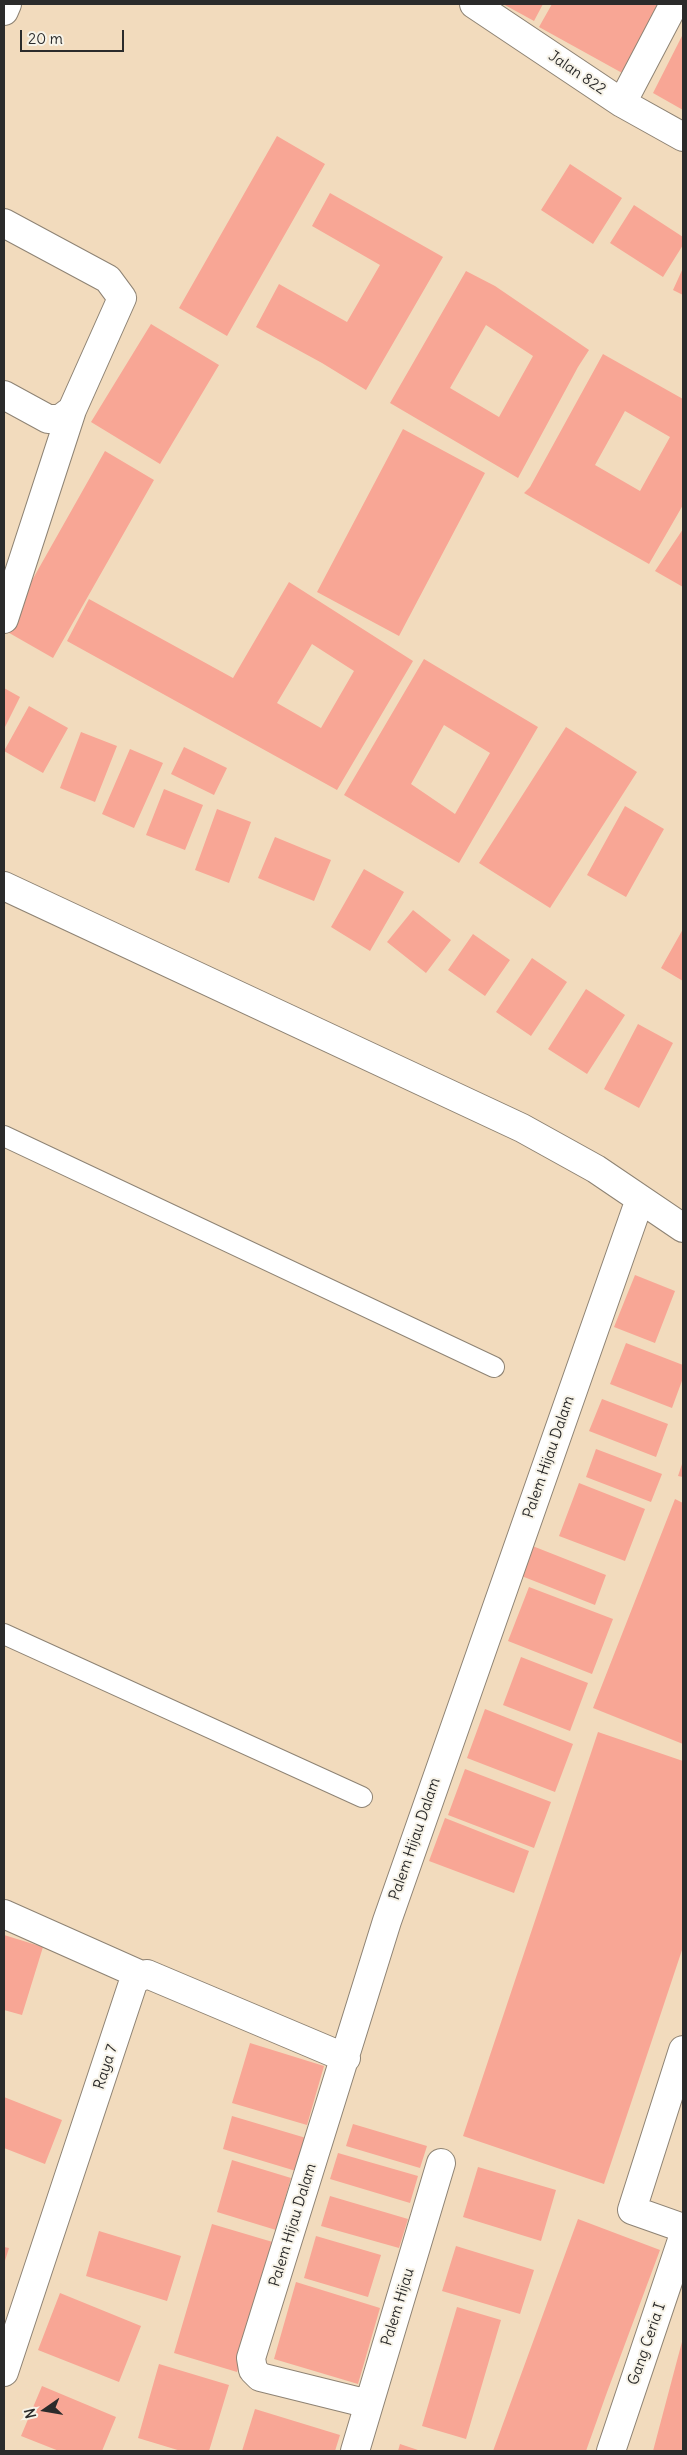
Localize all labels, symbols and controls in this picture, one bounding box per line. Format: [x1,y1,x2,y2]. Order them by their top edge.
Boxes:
scale bar [22,20,126,52]
text: 20 m [28,29,63,48]
street label: Jalan 822 [545,47,609,99]
street label: Palem Hijau Dalam [520,1394,578,1520]
street label: Palem Hijau Dalam [386,1776,444,1902]
street label: Raya 7 [90,2042,122,2092]
street label: Palem Hijau Dalam [266,2161,320,2289]
street label: Palem Hijau [378,2266,418,2348]
street label: Gang Ceria I [625,2301,669,2387]
north arrow [20,2385,70,2435]
text: N [21,2407,40,2420]

